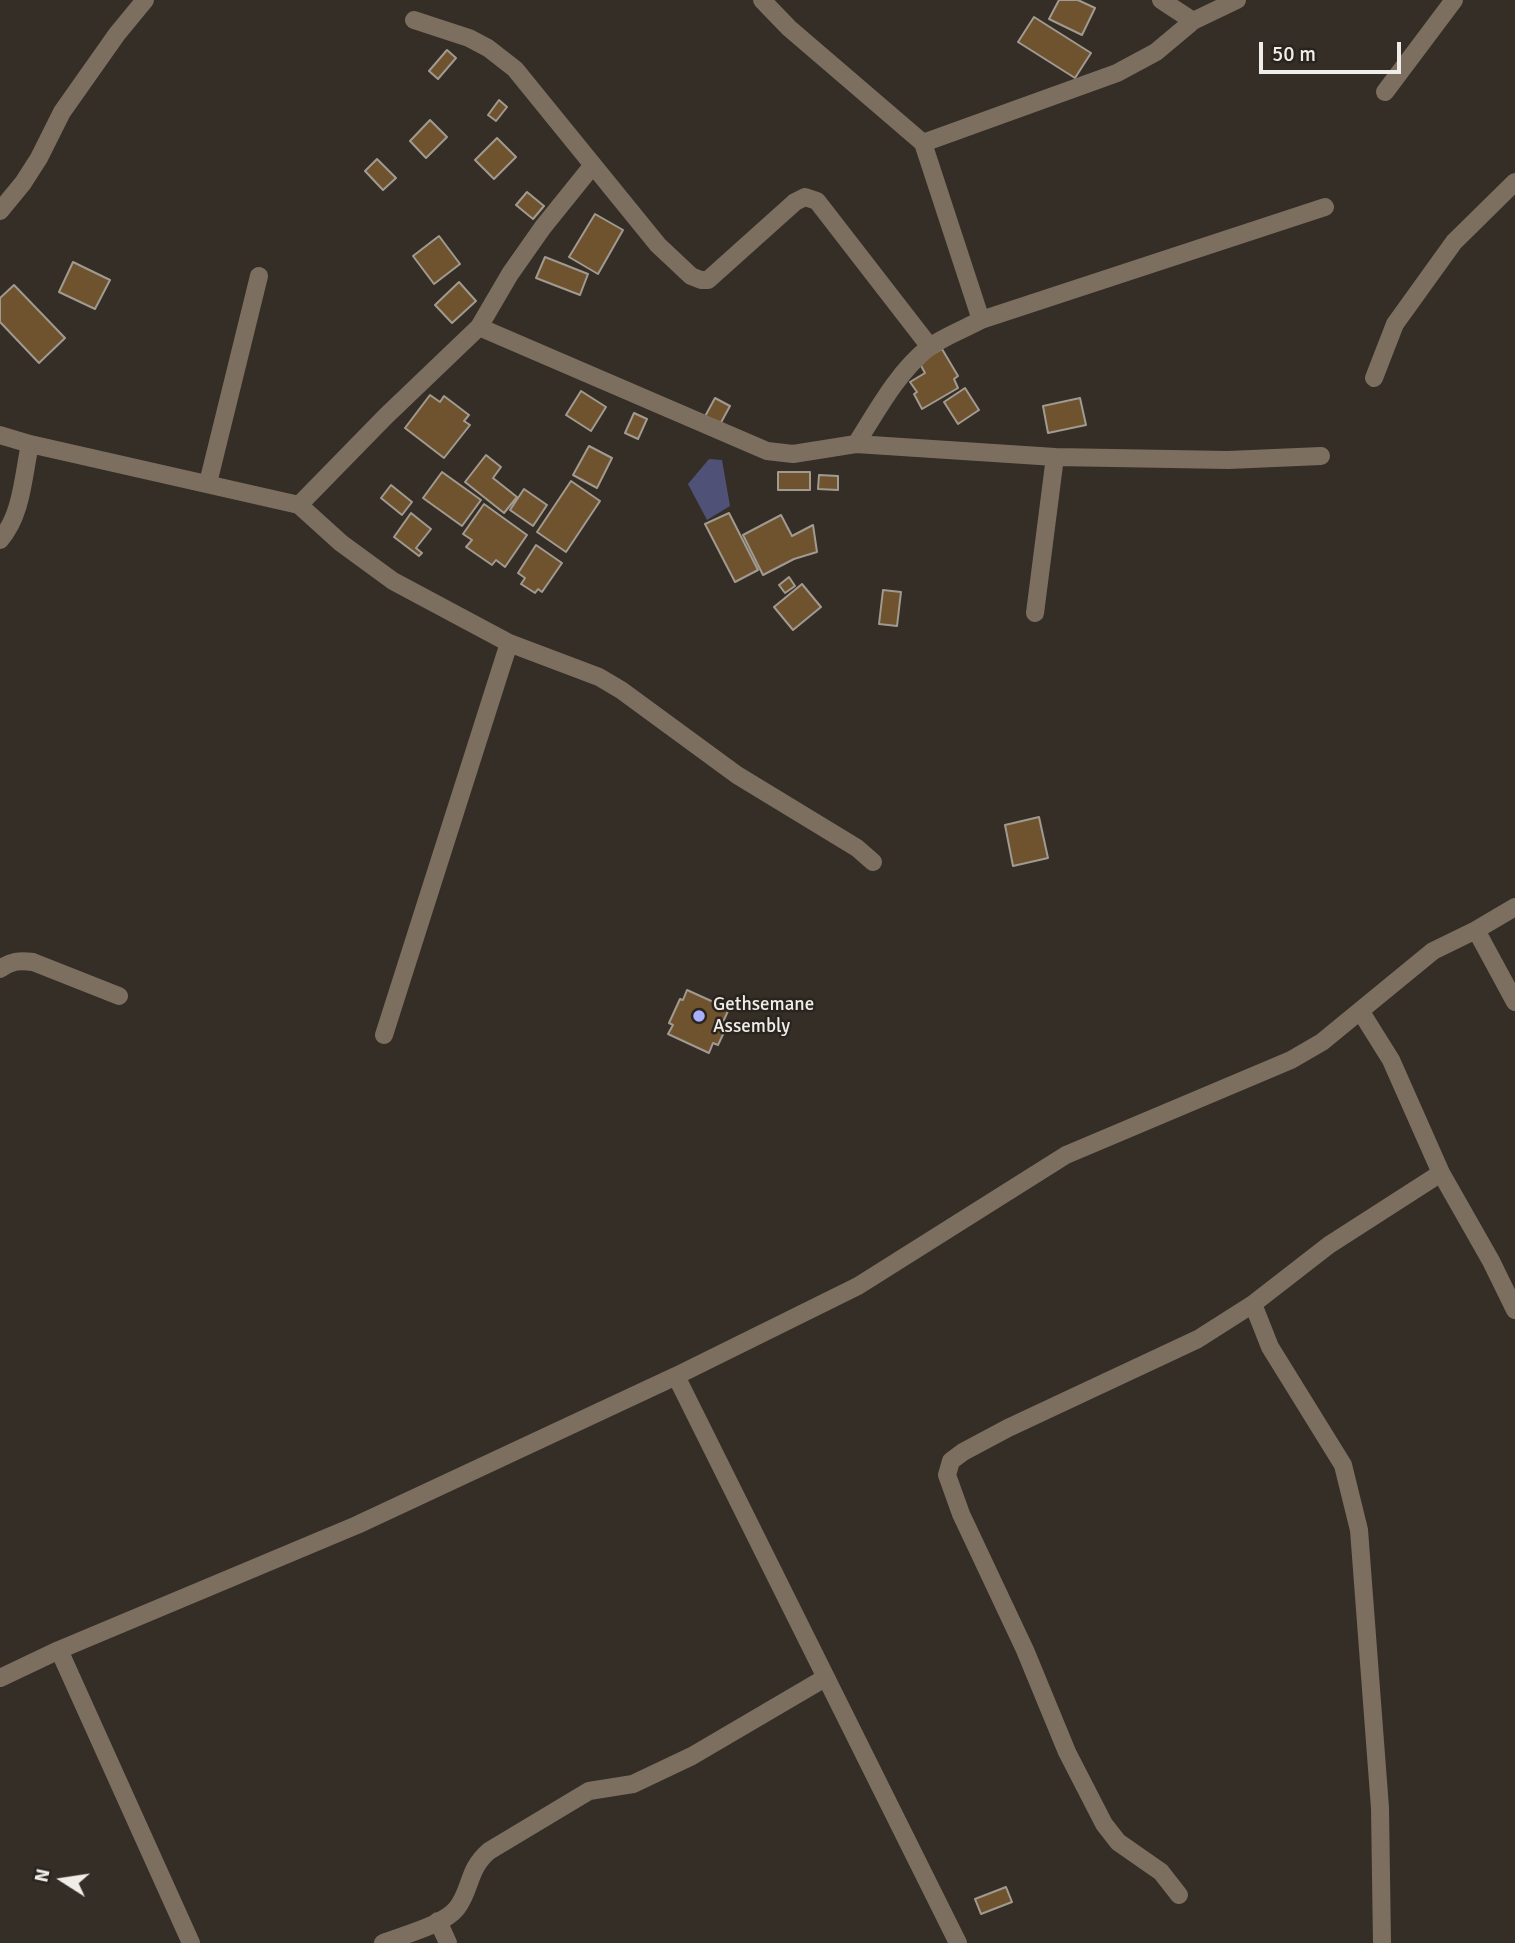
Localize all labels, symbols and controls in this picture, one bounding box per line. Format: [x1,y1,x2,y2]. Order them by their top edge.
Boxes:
scale bar [1263,28,1405,72]
text: 50 m [1272,41,1316,67]
place label: Gethsemane Assembly [713,994,814,1038]
marker: Gethsemane Assembly [691,1008,707,1024]
north arrow [28,1845,98,1915]
text: N [29,1867,56,1885]

